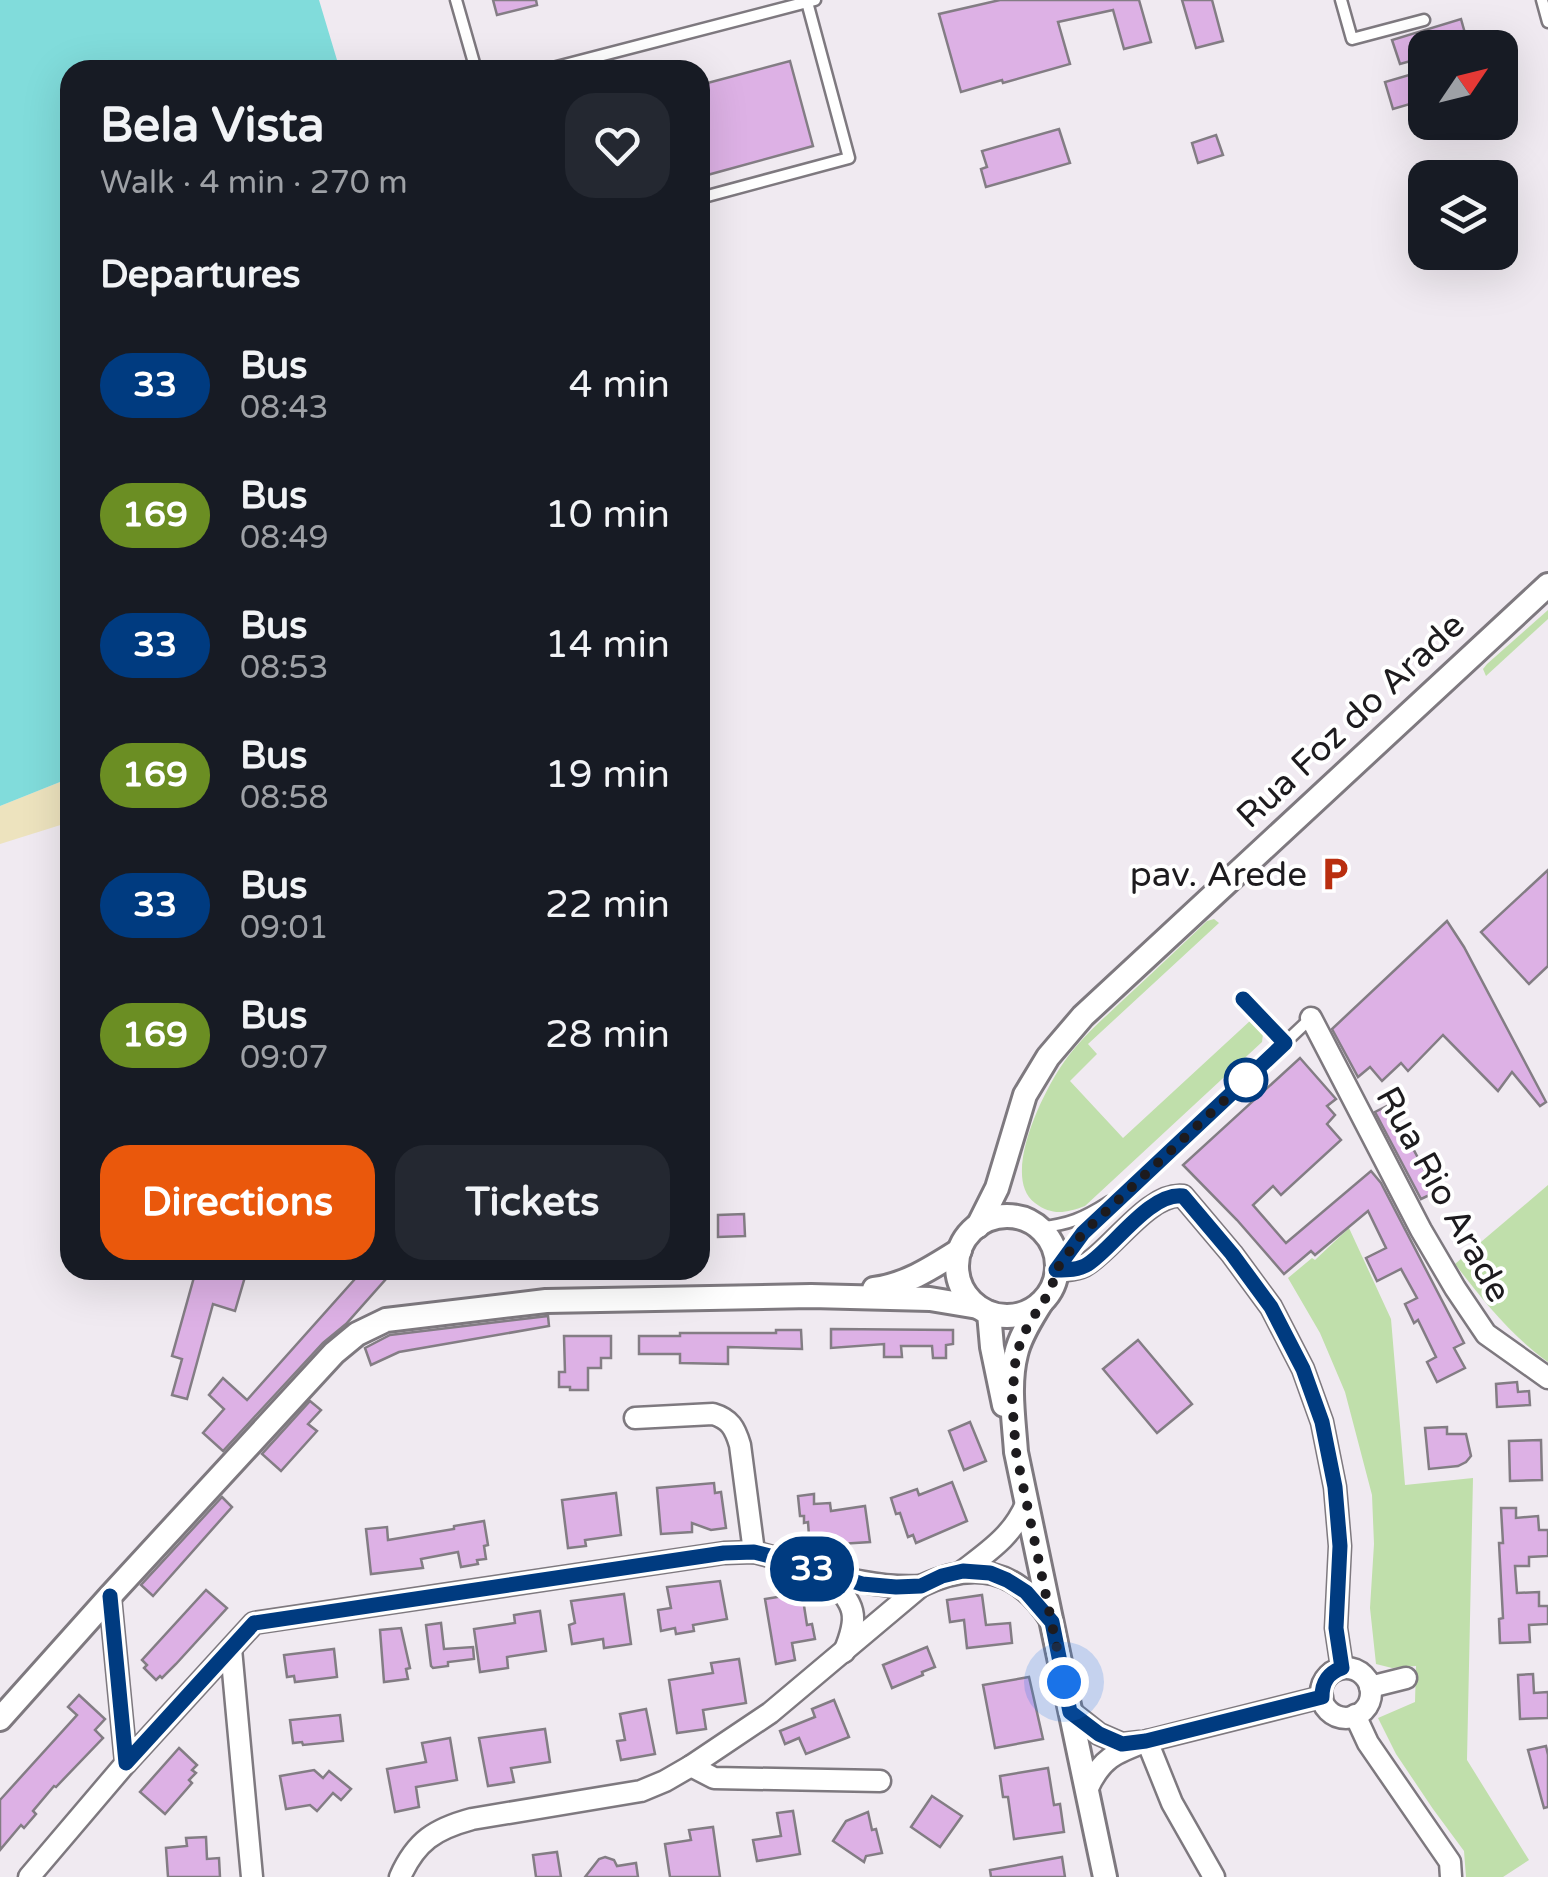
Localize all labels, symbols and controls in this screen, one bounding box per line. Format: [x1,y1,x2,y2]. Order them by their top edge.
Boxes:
north arrow [1408,30,1518,140]
map controls [1408,30,1518,270]
button: heart [565,93,670,198]
text: Bela Vista [100,97,325,155]
button: layers [1408,160,1518,270]
text: Walk · 4 min · 270 m [100,164,408,202]
text: Departures [100,252,301,298]
text: Bus [240,343,307,389]
text: 4 min [569,362,670,408]
text: 33 [133,364,177,406]
text: 08:43 [240,389,329,427]
text: Bus [240,473,307,519]
text: 10 min [545,492,670,538]
text: 169 [122,494,188,536]
text: 08:49 [240,519,329,557]
text: Bus [240,603,307,649]
street label: Rua Foz do Arade [1228,604,1473,837]
text: 14 min [545,622,670,668]
text: 33 [133,624,177,666]
text: 08:53 [240,649,329,687]
text: Bus [240,733,307,779]
text: 19 min [545,752,670,798]
text: 169 [122,754,188,796]
text: 08:58 [240,779,329,817]
place label: pav. Arede [1130,854,1307,896]
parking icon: pav. Arede [1316,855,1354,893]
text: Bus [240,863,307,909]
text: 22 min [545,882,670,928]
text: 33 [133,884,177,926]
text: 09:01 [240,909,329,947]
text: Bus [240,993,307,1039]
text: 28 min [545,1012,670,1058]
text: 169 [122,1014,188,1056]
text: 09:07 [240,1039,329,1077]
unlabelled marker [1225,1059,1267,1101]
street label: Rua Rio Arade [1367,1079,1520,1310]
button: Directions [100,1145,375,1260]
button: Tickets [395,1145,670,1260]
line badge: 33 [767,1536,857,1602]
text: 33 [790,1548,834,1590]
your location [1039,1657,1089,1707]

